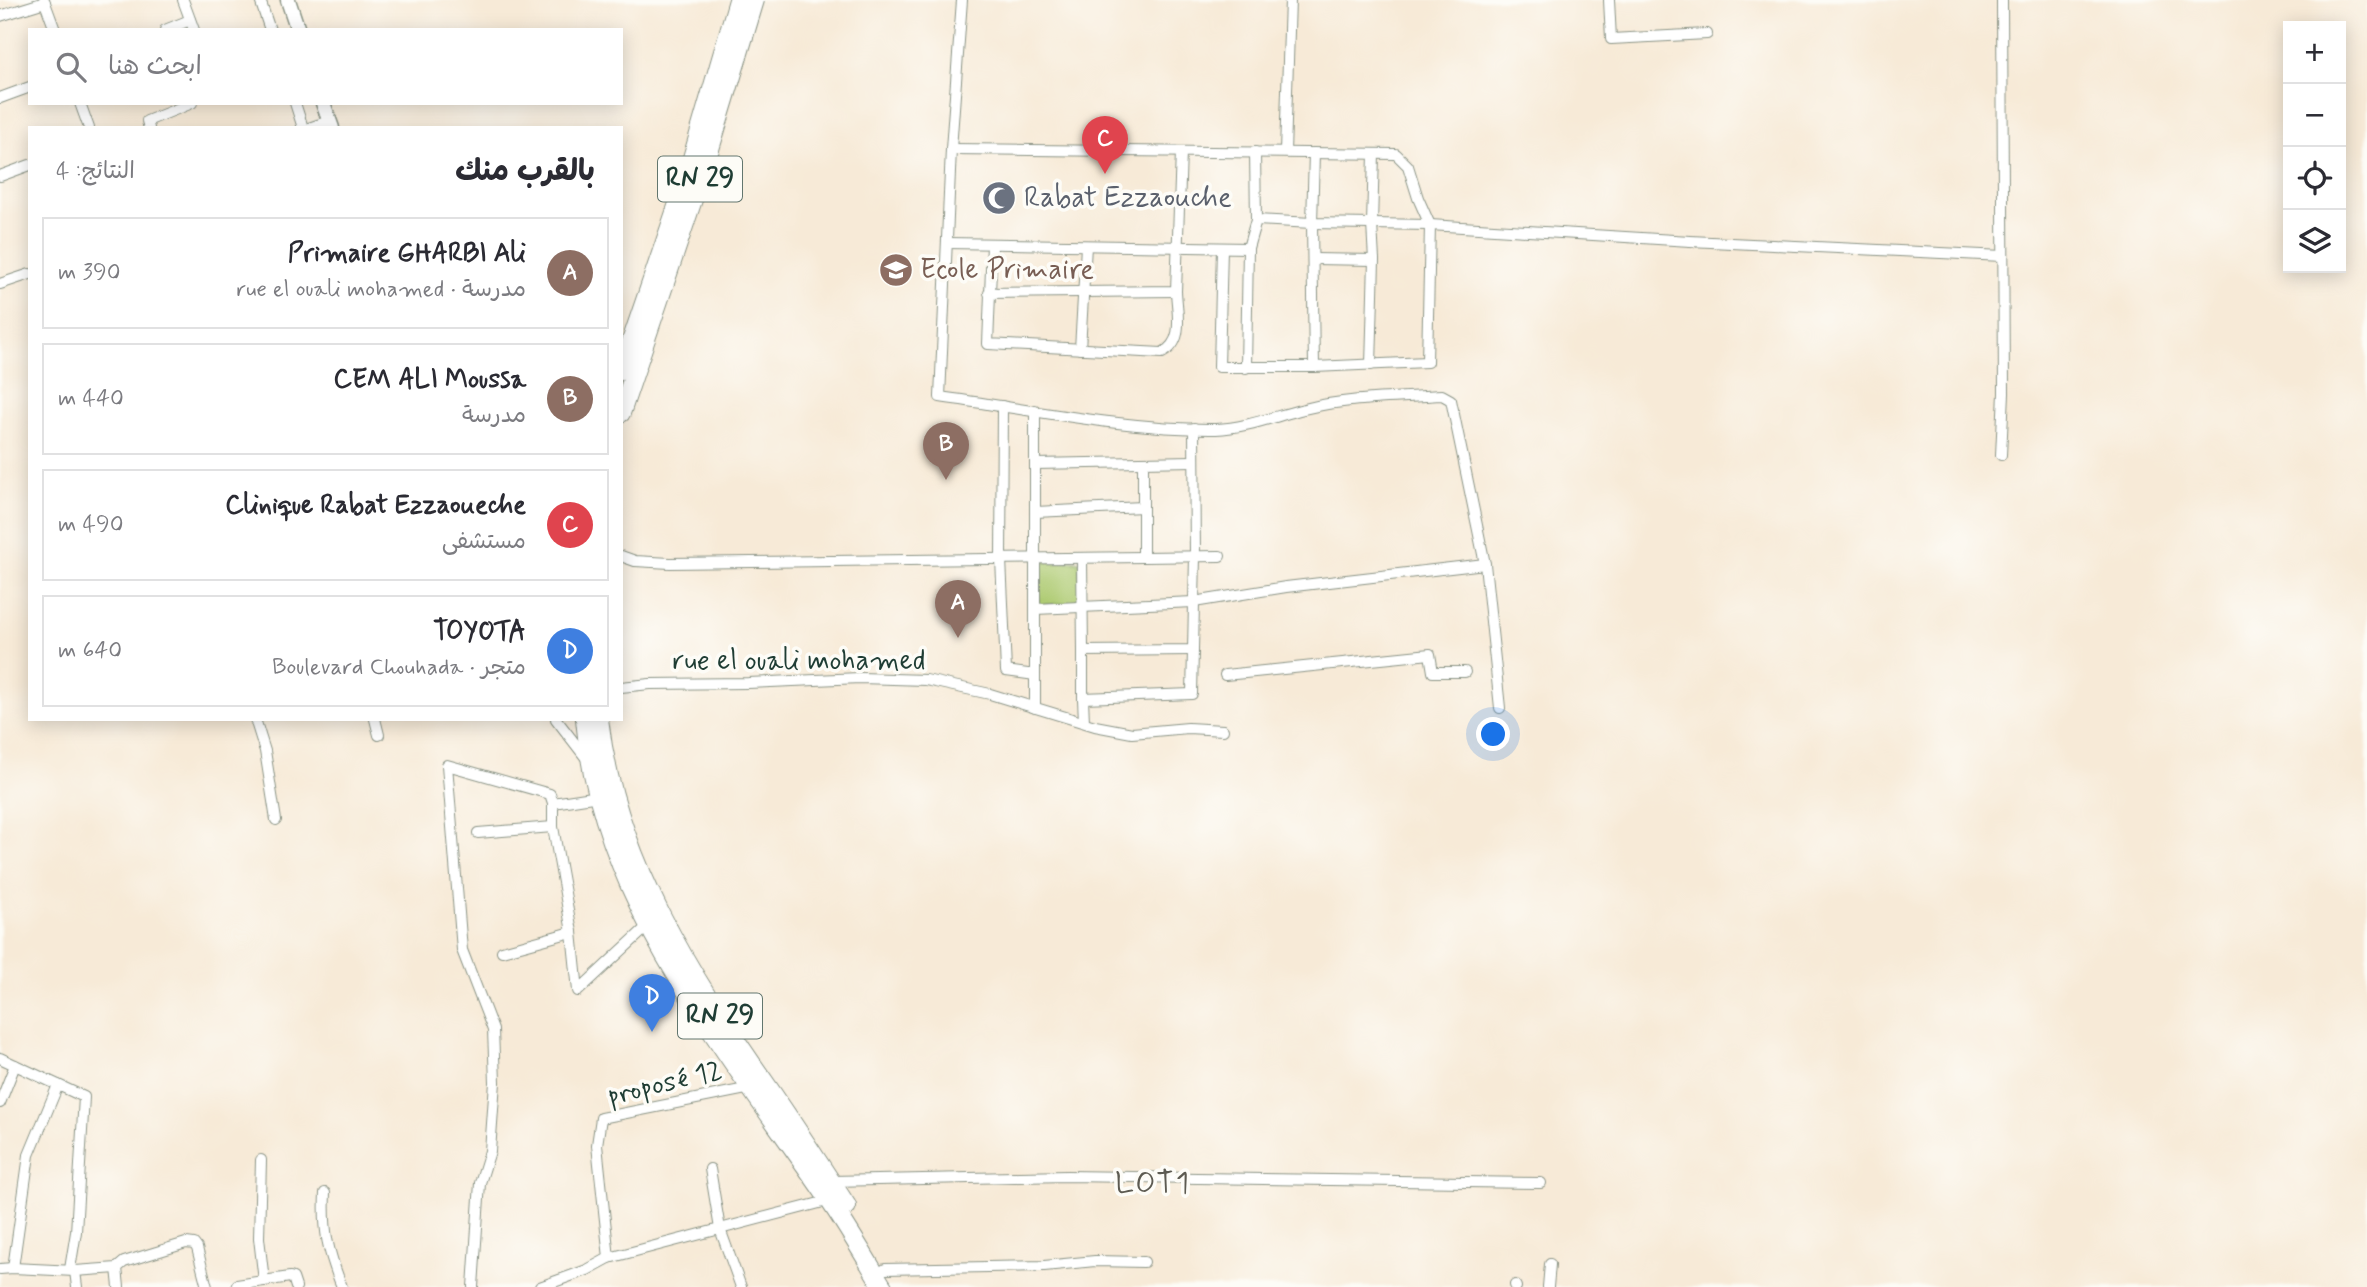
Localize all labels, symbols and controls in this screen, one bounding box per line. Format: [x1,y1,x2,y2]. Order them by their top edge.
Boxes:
map controls [2283,21,2346,273]
button: + [2283,21,2346,84]
search box [28,28,623,105]
icon: search [52,48,90,86]
text: ابحث هنا [108,50,202,84]
button: − [2283,84,2346,147]
pin: C [1082,116,1128,174]
button: locate [2283,147,2346,210]
text: بالقرب منك [455,152,595,191]
road number: RN 29 [658,156,742,202]
text: النتائج: 4 [56,157,135,187]
mosque icon: Rabat Ezzaouche [980,179,1018,217]
place label: Rabat Ezzaouche [1024,180,1232,217]
button: layers [2283,210,2346,273]
text: Primaire GHARBI Ali [288,237,526,271]
school or university icon: Ecole Primaire [877,251,915,289]
place label: Ecole Primaire [920,252,1094,289]
text: 390 m [58,258,120,288]
text: A [562,258,578,288]
text: مدرسة · rue el ouali mohamed [236,275,526,305]
text: CEM ALI Moussa [333,363,526,397]
text: 440 m [58,384,124,414]
text: B [563,384,577,414]
text: مدرسة [462,401,526,431]
pin: B [923,422,969,480]
text: Clinique Rabat Ezzaoueche [225,489,526,523]
text: 490 m [58,510,123,540]
text: C [562,510,578,540]
text: مستشفى [442,527,526,557]
pin: A [935,580,981,638]
text: TOYOTA [433,615,526,649]
text: 640 m [58,636,122,666]
text: D [562,636,578,666]
street label: rue el ouali mohamed [672,643,926,680]
text: متجر · Boulevard Chouhada [272,653,526,683]
your location [1476,717,1510,751]
pin: D [629,974,675,1032]
road number: RN 29 [678,993,762,1038]
street label: proposé 12 [604,1053,726,1115]
district label: LOT1 [1115,1164,1191,1203]

